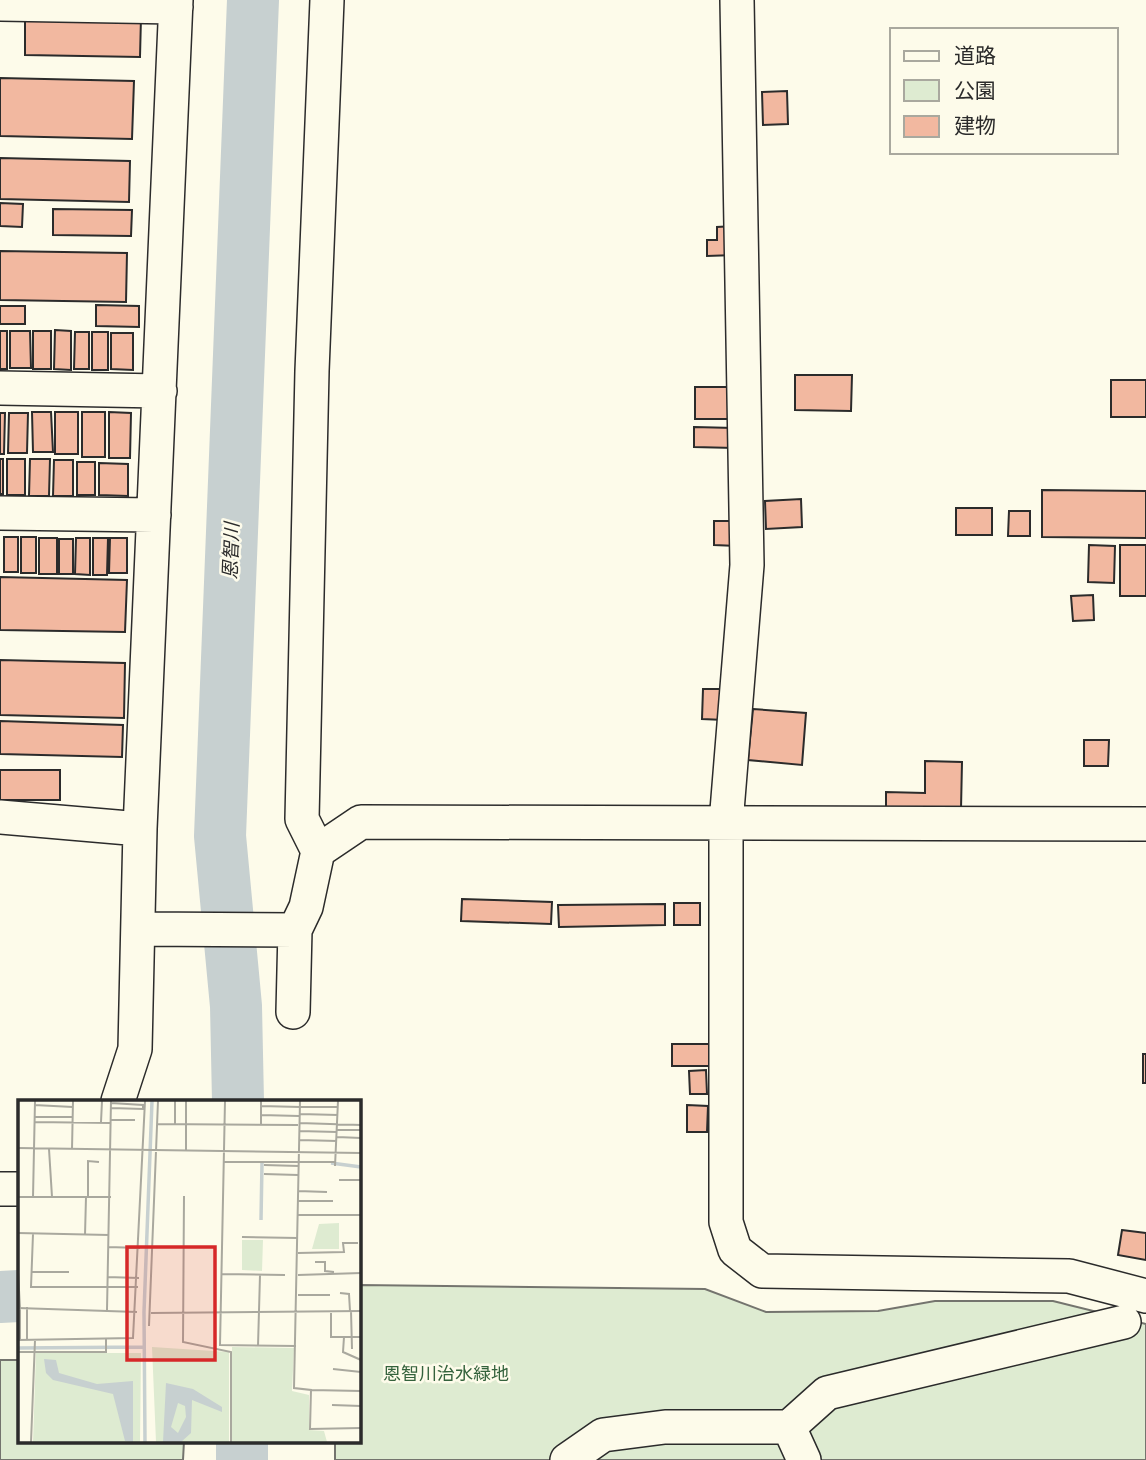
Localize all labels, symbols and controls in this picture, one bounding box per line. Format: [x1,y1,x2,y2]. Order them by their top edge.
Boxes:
legend [890,28,1118,154]
text: 道路 [954,44,996,67]
text: 公園 [954,79,996,102]
text: 建物 [954,114,996,137]
water label: 恩智川 [220,520,243,580]
inset map [18,1100,360,1442]
park label: 恩智川治水緑地 [383,1364,509,1384]

